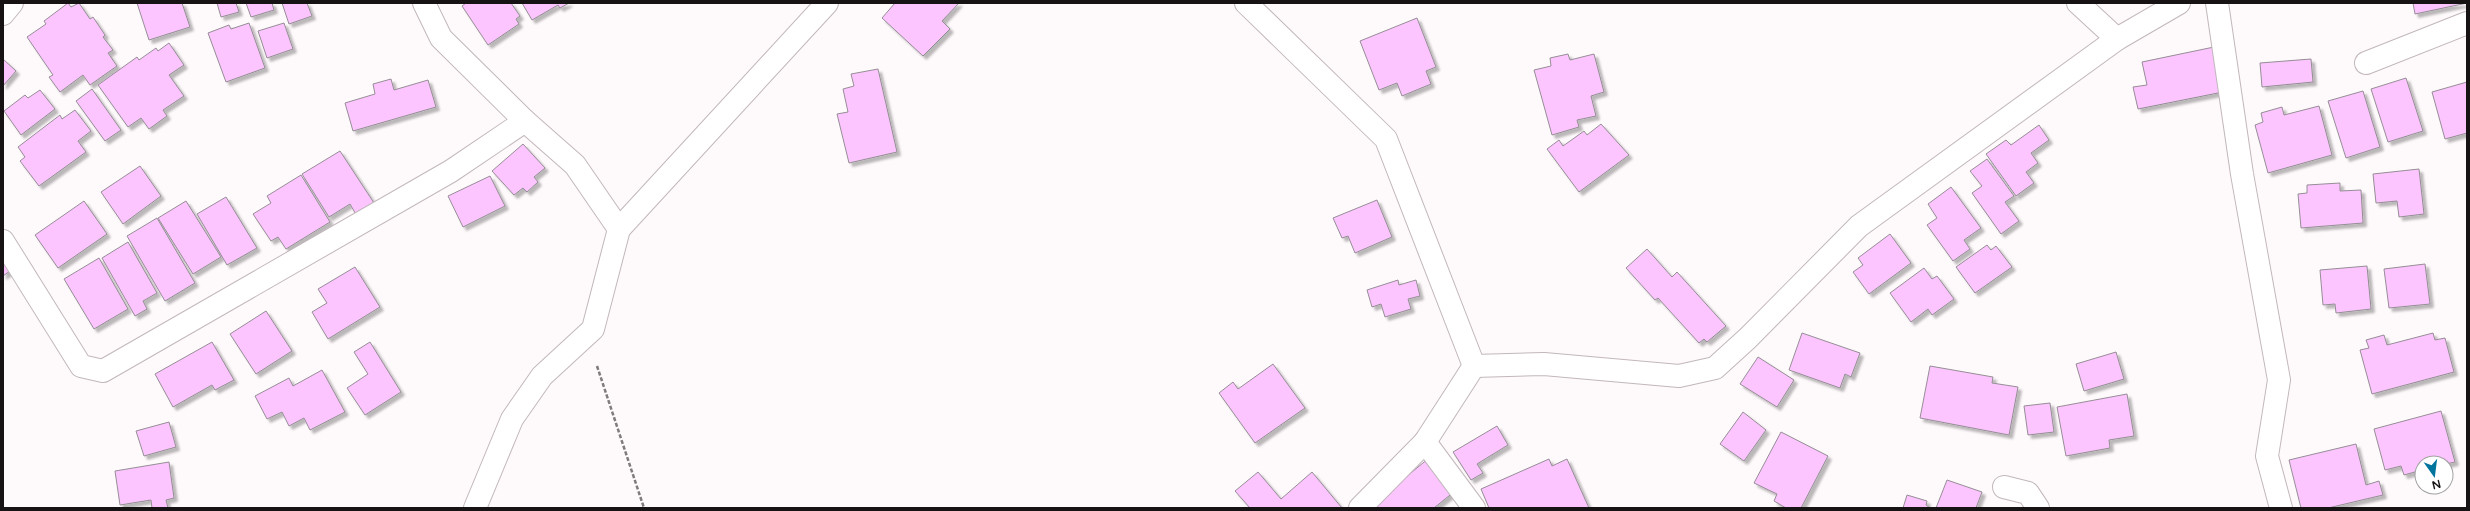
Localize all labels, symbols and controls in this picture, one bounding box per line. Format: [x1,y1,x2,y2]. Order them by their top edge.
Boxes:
north arrow [2414,455,2454,495]
text: N [2430,477,2442,492]

